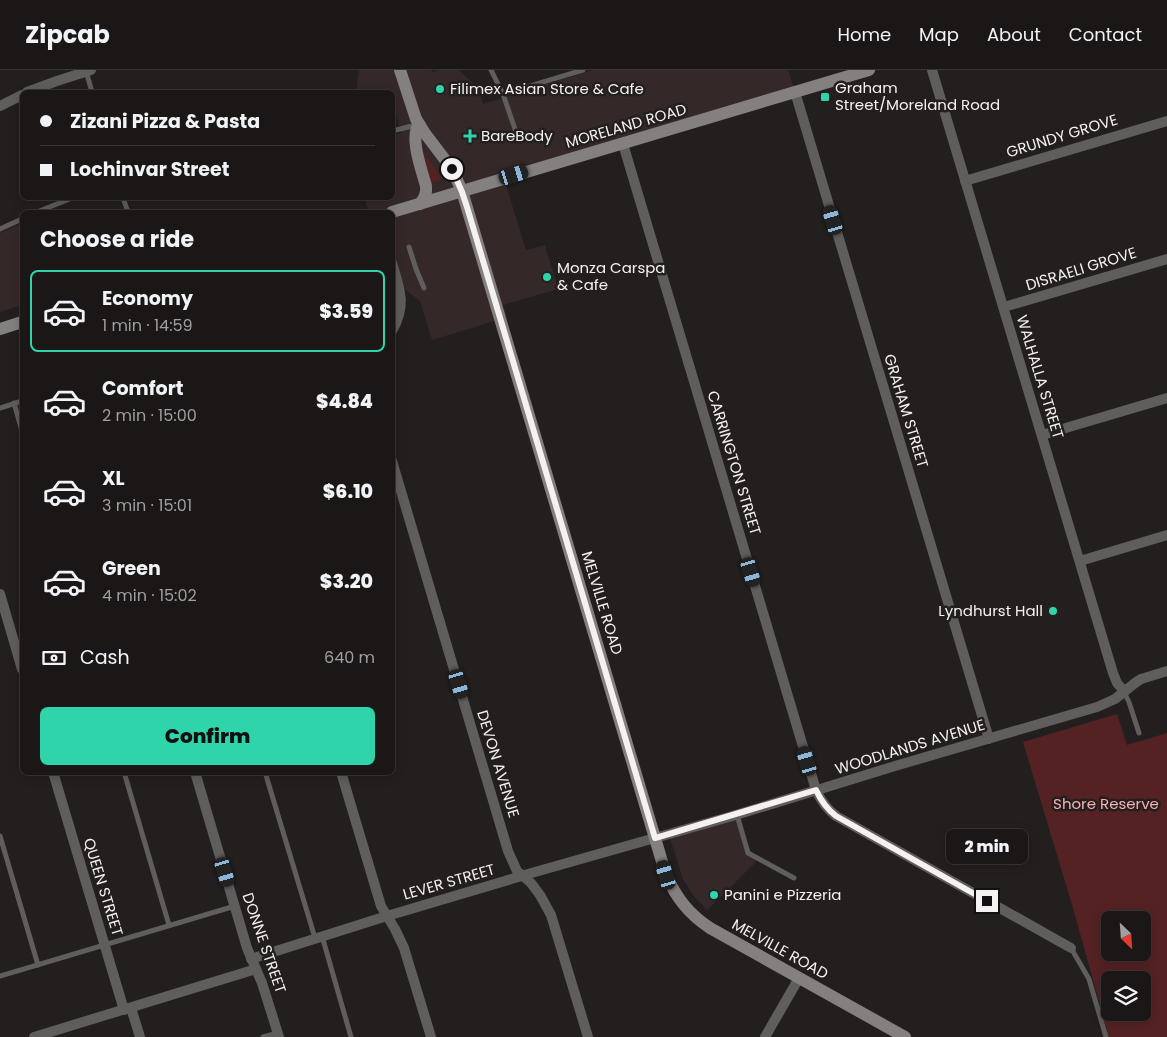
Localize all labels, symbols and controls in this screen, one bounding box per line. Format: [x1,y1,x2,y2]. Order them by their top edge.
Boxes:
text: Zipcab [25,18,110,51]
text: Home [837,22,891,47]
text: Map [919,22,959,47]
text: About [987,22,1041,47]
text: Contact [1069,22,1142,47]
place label: Graham Street/Moreland Road [835,77,1000,115]
place label: Filimex Asian Store & Cafe [450,78,644,99]
marker: Filimex Asian Store & Cafe [434,83,446,95]
marker: Graham Street/Moreland Road [819,91,831,103]
street label: MORELAND ROAD [563,98,689,153]
text: Zizani Pizza & Pasta [70,108,260,135]
street label: GRUNDY GROVE [1004,109,1120,162]
place label: BareBody [481,125,553,146]
marker: BareBody [463,129,477,143]
text: Lochinvar Street [70,156,230,183]
route start [441,158,463,180]
car [497,163,530,187]
car [821,203,844,237]
text: Choose a ride [40,224,194,255]
street label: DISRAELI GROVE [1023,242,1139,295]
place label: Monza Carspa & Cafe [557,257,666,295]
marker: Monza Carspa & Cafe [541,271,553,283]
text: Economy [102,285,193,312]
icon: car [42,289,87,334]
text: $3.59 [319,298,373,325]
street label: WALHALLA STREET [1012,312,1069,441]
text: 1 min · 14:59 [102,314,193,337]
street label: GRAHAM STREET [879,351,934,470]
text: Comfort [102,375,184,402]
icon: car [42,379,87,424]
text: $4.84 [316,388,373,415]
street label: CARRINGTON STREET [703,388,766,538]
text: 2 min · 15:00 [102,404,197,427]
text: XL [102,465,125,492]
icon: car [42,469,87,514]
text: $6.10 [323,478,373,505]
text: 3 min · 15:01 [102,494,192,517]
street label: MELVILLE ROAD [577,549,628,657]
text: Green [102,555,161,582]
car [739,555,762,589]
icon: car [42,559,87,604]
text: $3.20 [320,568,373,595]
text: 4 min · 15:02 [102,584,197,607]
place label: Lyndhurst Hall [938,600,1043,621]
marker: Lyndhurst Hall [1047,605,1059,617]
icon: cash [40,644,68,672]
text: Cash [80,644,130,671]
text: 640 m [324,646,375,669]
car [447,667,470,701]
button: Confirm [40,707,375,765]
street label: DEVON AVENUE [472,708,525,820]
street label: WOODLANDS AVENUE [832,714,987,779]
car [795,744,818,778]
park label: Shore Reserve [1053,793,1159,814]
callout: 2 min [946,828,1028,864]
street label: QUEEN STREET [79,835,128,938]
text: 2 min [964,835,1010,858]
car [213,855,236,889]
street label: LEVER STREET [400,858,497,905]
car [654,858,677,892]
place label: Panini e Pizzeria [724,884,841,905]
marker: Panini e Pizzeria [708,889,720,901]
street label: DONNE STREET [237,890,291,996]
route end [976,890,998,912]
north arrow [1101,911,1151,961]
map controls [1101,911,1151,1021]
street label: MELVILLE ROAD [728,913,832,984]
button: layers [1101,971,1151,1021]

